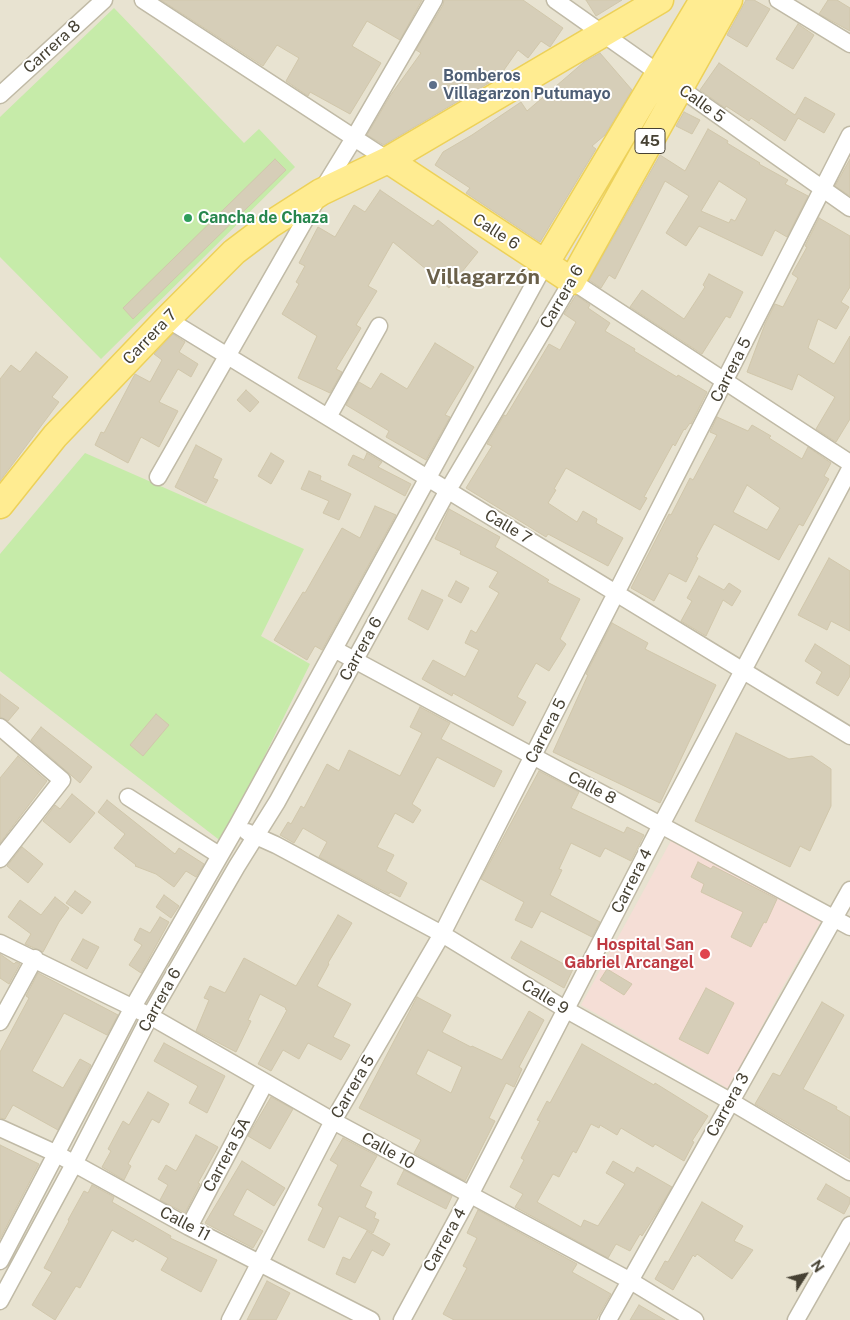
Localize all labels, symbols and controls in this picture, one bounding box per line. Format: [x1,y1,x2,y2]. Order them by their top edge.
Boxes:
street label: Carrera 8 [19,16,85,78]
place label: Bomberos Villagarzon Putumayo [443,66,611,104]
marker: Bomberos Villagarzon Putumayo [427,79,439,91]
street label: Calle 5 [675,81,729,127]
road number: 45 [635,128,665,154]
place label: Cancha de Chaza [198,208,328,228]
street label: Calle 6 [469,210,523,254]
marker: Cancha de Chaza [182,212,194,224]
street label: Carrera 6 [536,262,588,332]
district label: Villagarzón [426,265,540,291]
street label: Carrera 7 [119,305,181,369]
street label: Carrera 5 [707,334,755,406]
street label: Calle 7 [481,506,535,548]
street label: Carrera 6 [336,614,386,684]
street label: Carrera 5 [522,695,570,767]
street label: Calle 8 [564,767,620,809]
street label: Carrera 4 [608,845,656,917]
place label: Hospital San Gabriel Arcangel [564,935,694,973]
marker: Hospital San Gabriel Arcangel [698,947,712,961]
street label: Carrera 6 [135,965,185,1035]
street label: Calle 9 [518,975,572,1019]
street label: Carrera 5 [327,1052,379,1122]
street label: Carrera 3 [703,1070,753,1140]
street label: Carrera 5A [199,1115,255,1195]
street label: Calle 10 [358,1129,418,1173]
street label: Calle 11 [156,1203,214,1245]
street label: Carrera 4 [420,1205,470,1275]
north arrow [780,1250,830,1300]
text: N [808,1257,827,1275]

